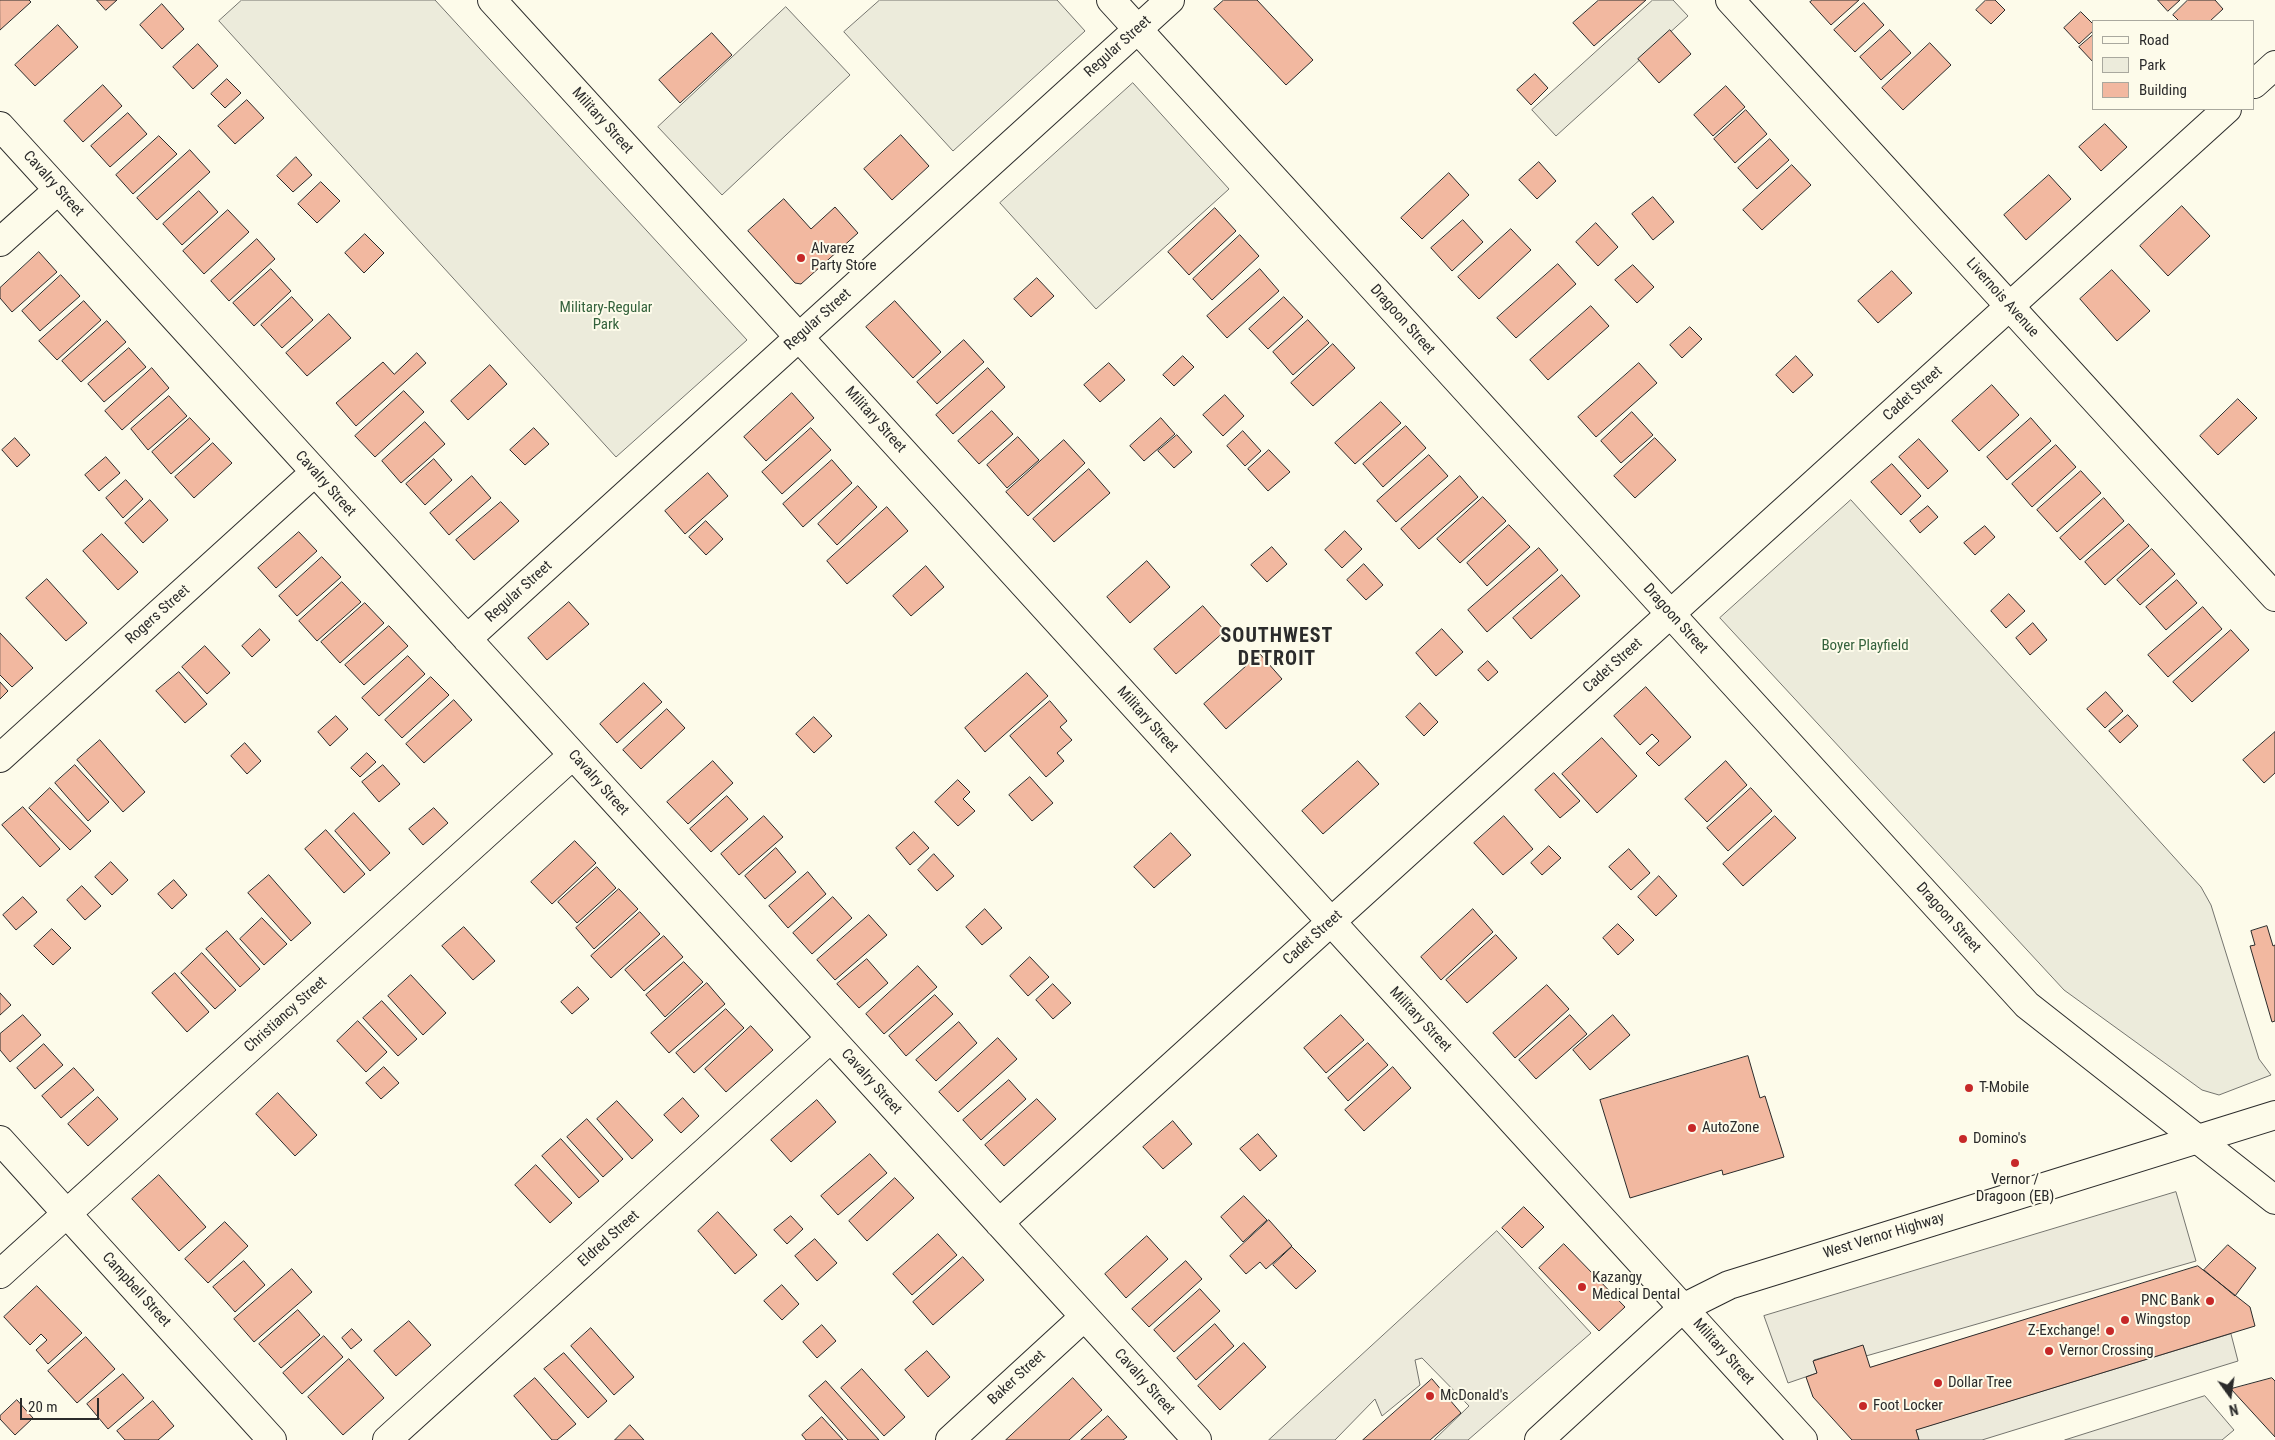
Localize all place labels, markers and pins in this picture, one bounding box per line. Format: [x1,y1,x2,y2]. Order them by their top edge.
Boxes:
place label: Alvarez Party Store [811,240,877,275]
marker: Alvarez Party Store [795,252,807,264]
place label: T-Mobile [1979,1079,2029,1097]
marker: T-Mobile [1963,1082,1975,1094]
place label: AutoZone [1702,1119,1759,1137]
marker: AutoZone [1686,1122,1698,1134]
place label: Domino's [1973,1130,2027,1148]
marker: Domino's [1957,1133,1969,1145]
marker: Vernor / Dragoon (EB) [2009,1157,2021,1169]
place label: Vernor / Dragoon (EB) [1976,1171,2054,1206]
place label: Kazangy Medical Dental [1592,1269,1680,1304]
marker: Kazangy Medical Dental [1576,1281,1588,1293]
place label: PNC Bank [2141,1292,2200,1310]
marker: PNC Bank [2204,1295,2216,1307]
place label: Wingstop [2135,1311,2191,1329]
marker: Wingstop [2119,1314,2131,1326]
place label: Z-Exchange! [2028,1322,2100,1340]
marker: Z-Exchange! [2104,1325,2116,1337]
place label: Vernor Crossing [2059,1342,2154,1360]
marker: Vernor Crossing [2043,1345,2055,1357]
place label: Dollar Tree [1948,1374,2012,1392]
marker: Dollar Tree [1932,1377,1944,1389]
place label: McDonald's [1440,1387,1509,1405]
marker: McDonald's [1424,1390,1436,1402]
place label: Foot Locker [1873,1397,1943,1415]
marker: Foot Locker [1857,1400,1869,1412]

